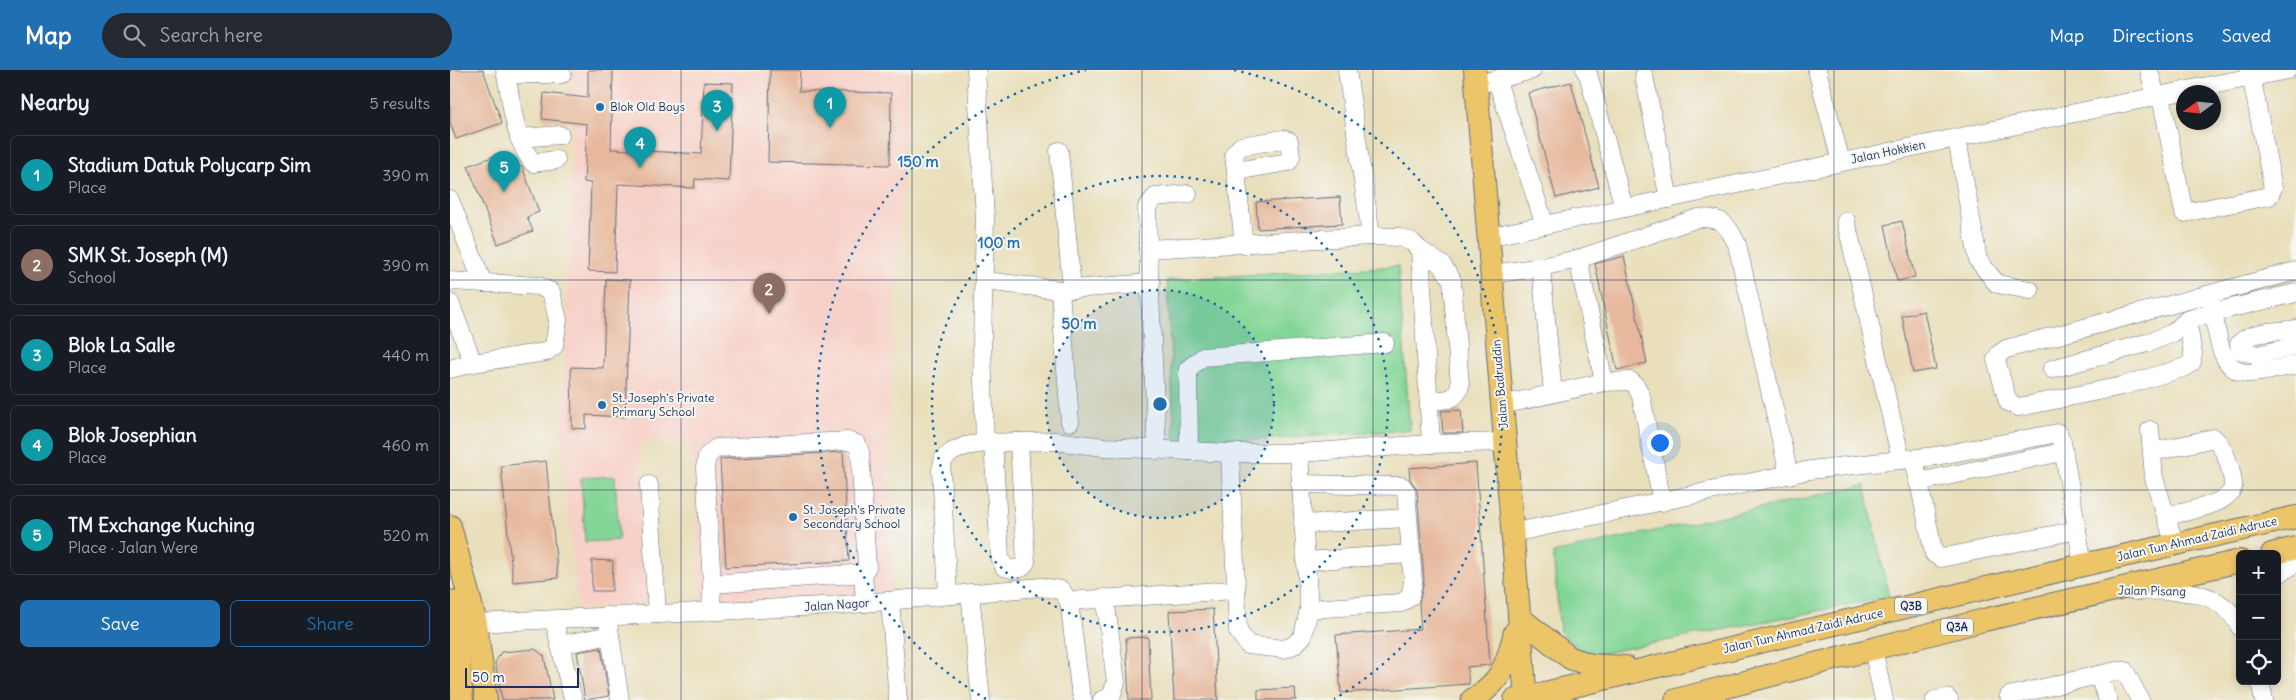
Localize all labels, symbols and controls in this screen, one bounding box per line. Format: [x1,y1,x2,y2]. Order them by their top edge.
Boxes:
search box [102,13,452,58]
text: Map [25,20,72,50]
icon: search [120,21,148,49]
text: Search here [160,23,263,47]
text: Map [2049,24,2084,47]
text: Directions [2112,24,2194,47]
text: Saved [2222,24,2271,47]
north arrow [2176,85,2221,130]
pin: 1 [814,87,846,128]
text: Nearby [20,89,90,116]
pin: 3 [701,90,733,131]
text: 5 results [369,93,430,113]
place label: Blok Old Boys [610,99,685,114]
marker: Blok Old Boys [594,101,606,113]
pin: 4 [624,127,656,168]
street label: Jalan Hokkien [1849,136,1927,167]
pin: 5 [488,151,520,192]
text: 150 m [897,152,939,171]
text: Stadium Datuk Polycarp Sim [68,153,311,177]
text: 1 [34,165,40,185]
text: 390 m [382,165,429,185]
text: Place [68,177,107,197]
text: 100 m [978,233,1020,252]
text: SMK St. Joseph (M) [68,243,228,267]
text: 2 [33,255,41,275]
text: 390 m [382,255,429,275]
text: School [68,267,116,287]
pin: 2 [753,273,785,314]
text: 50 m [1061,314,1097,333]
text: Blok La Salle [68,333,175,357]
street label: Jalan Badruddin [1488,339,1511,429]
text: 3 [32,345,42,365]
text: 440 m [382,345,429,365]
text: Place [68,357,107,377]
place label: St. Joseph's Private Primary School [612,390,715,419]
centre of rings [1151,395,1169,413]
marker: St. Joseph's Private Primary School [596,399,608,411]
text: Blok Josephian [68,423,197,447]
your location [1647,430,1673,456]
text: 4 [32,435,42,455]
text: 460 m [382,435,429,455]
text: Place [68,447,107,467]
place label: St. Joseph's Private Secondary School [803,502,906,531]
marker: St. Joseph's Private Secondary School [787,511,799,523]
text: TM Exchange Kuching [68,513,255,537]
street label: Jalan Tun Ahmad Zaidi Adruce [2115,513,2279,564]
text: 5 [32,525,42,545]
text: 520 m [383,525,429,545]
text: Place · Jalan Were [68,537,198,557]
map controls [2236,550,2281,685]
button: + [2236,550,2281,595]
street label: Jalan Pisang [2118,582,2186,599]
street label: Jalan Nagor [804,595,870,614]
button: − [2236,595,2281,640]
road number: Q3B [1895,598,1927,614]
button: Save [20,600,220,647]
button: Share [230,600,430,647]
street label: Jalan Tun Ahmad Zaidi Adruce [1721,605,1885,656]
road number: Q3A [1941,618,1973,636]
button: locate [2236,640,2281,685]
scale bar [465,665,579,688]
text: 50 m [472,668,505,686]

